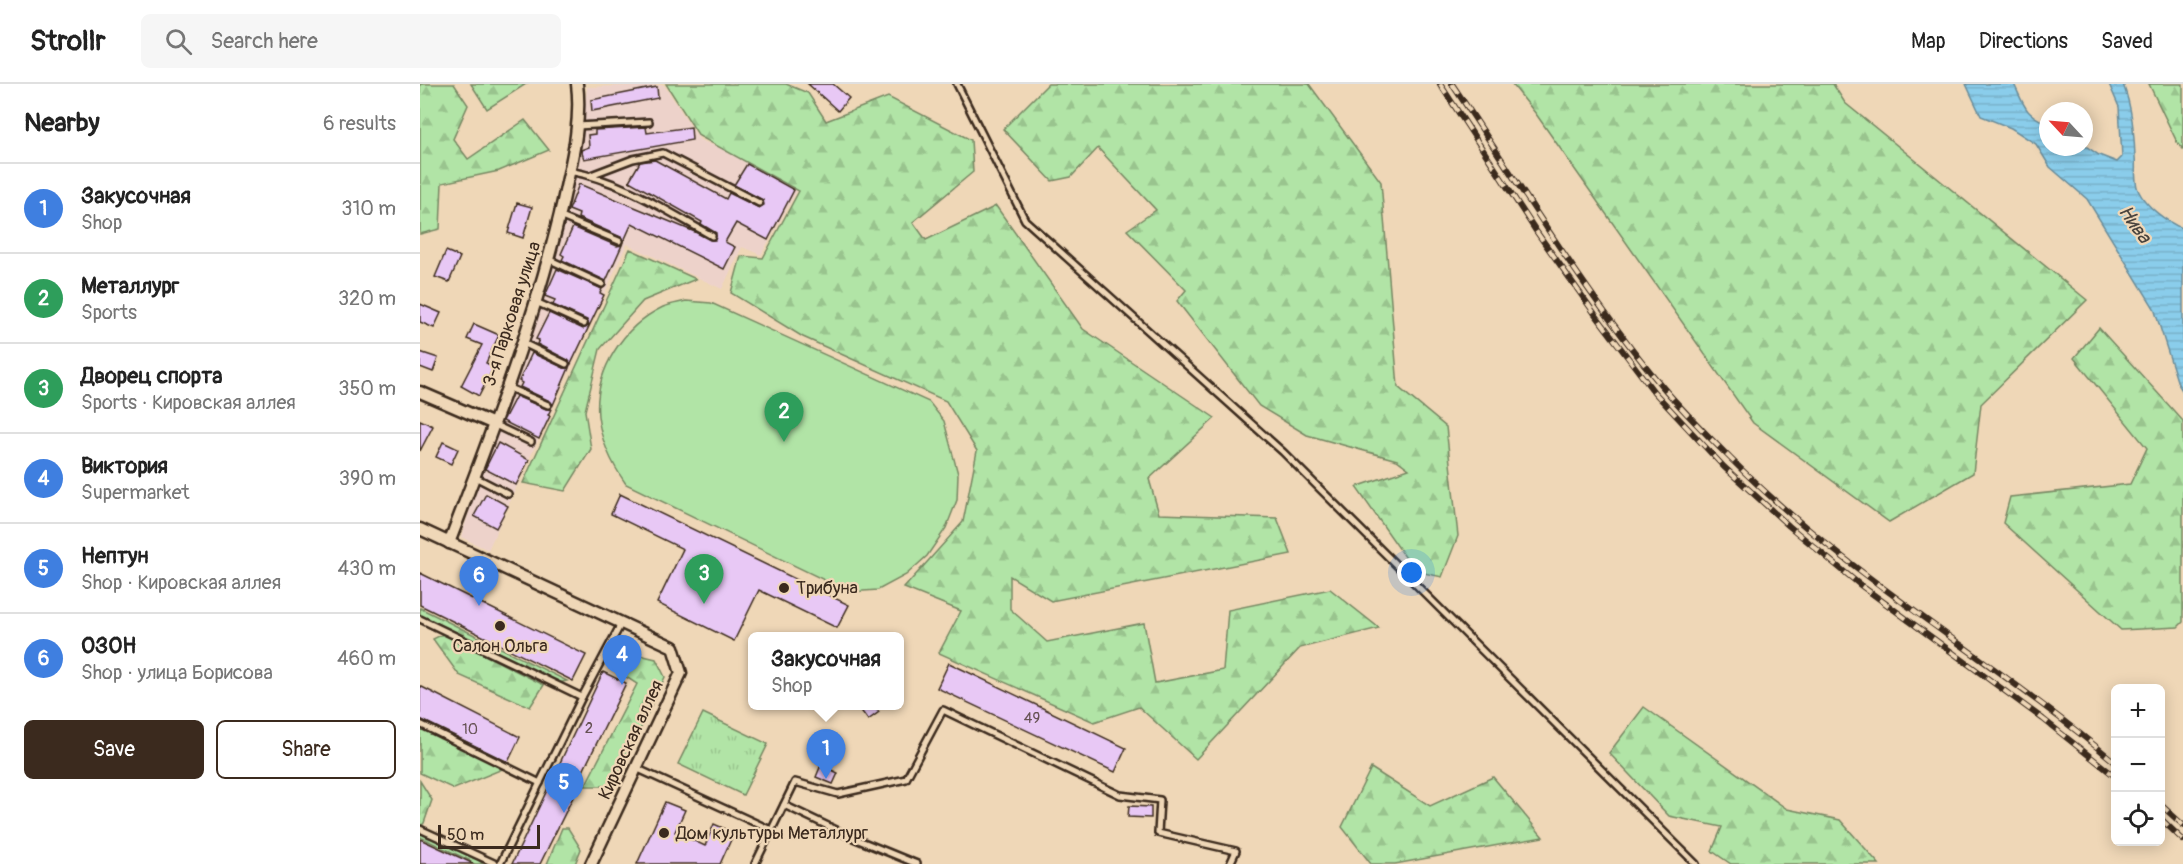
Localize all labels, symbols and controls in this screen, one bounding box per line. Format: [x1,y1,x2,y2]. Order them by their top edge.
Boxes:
search box [141,14,561,68]
text: Strollr [30,24,105,59]
icon: search [162,25,195,58]
text: Search here [210,27,318,55]
text: Map [1911,28,1946,55]
text: Directions [1979,28,2068,55]
text: Saved [2101,28,2153,55]
north arrow [2039,102,2093,156]
text: Nearby [24,107,100,139]
text: 6 results [323,111,396,136]
text: Закусочная [81,182,191,210]
text: 1 [40,196,47,221]
text: 310 m [341,196,396,221]
water label: Нива [2113,200,2158,249]
text: Shop [81,210,122,235]
street label: 3-я Парковая улица [478,239,546,389]
text: Металлург [81,272,179,300]
text: 2 [38,286,49,311]
text: 320 m [338,286,396,311]
text: Sports [81,300,137,325]
text: Дворец спорта [81,362,222,390]
text: 3 [38,376,49,401]
text: 350 m [338,376,396,401]
text: Sports · Кировская аллея [81,390,296,415]
pin: 2 [764,392,804,442]
text: Виктория [81,452,168,480]
text: 4 [38,466,49,491]
text: 390 m [339,466,396,491]
text: Supermarket [81,480,190,505]
text: Нептун [81,542,148,570]
pin: 3 [684,554,724,604]
text: 5 [38,556,49,581]
text: 430 m [337,556,396,581]
pin: 6 [460,556,498,606]
your location [1397,558,1426,587]
text: Shop · Кировская аллея [81,570,281,595]
place label: Трибуна [796,577,858,600]
marker: Трибуна [777,581,791,595]
marker: Салон Ольга [493,619,507,633]
text: ОЗОН [81,632,136,660]
popup [748,632,904,710]
place label: Салон Ольга [452,635,548,658]
pin: 4 [602,636,642,685]
text: Закусочная [771,645,881,673]
text: 6 [38,646,49,671]
text: 460 m [337,646,396,671]
text: Shop · улица Борисова [81,660,273,685]
text: Shop [771,673,813,698]
street label: Кировская аллея [593,677,669,803]
map controls [2111,684,2165,846]
button: + [2111,684,2165,738]
house number: 49 [1024,709,1040,728]
house number: 2 [585,719,593,738]
button: Save [24,720,204,779]
button: Share [216,720,396,779]
house number: 10 [462,720,478,739]
pin: 1 [806,730,846,779]
button: − [2111,738,2165,792]
pin: 5 [544,764,584,813]
button: locate [2111,792,2165,846]
scale bar [438,822,540,850]
place label: Дом культуры Металлург [675,822,868,845]
text: 50 m [447,825,484,845]
marker: Дом культуры Металлург [657,826,671,840]

